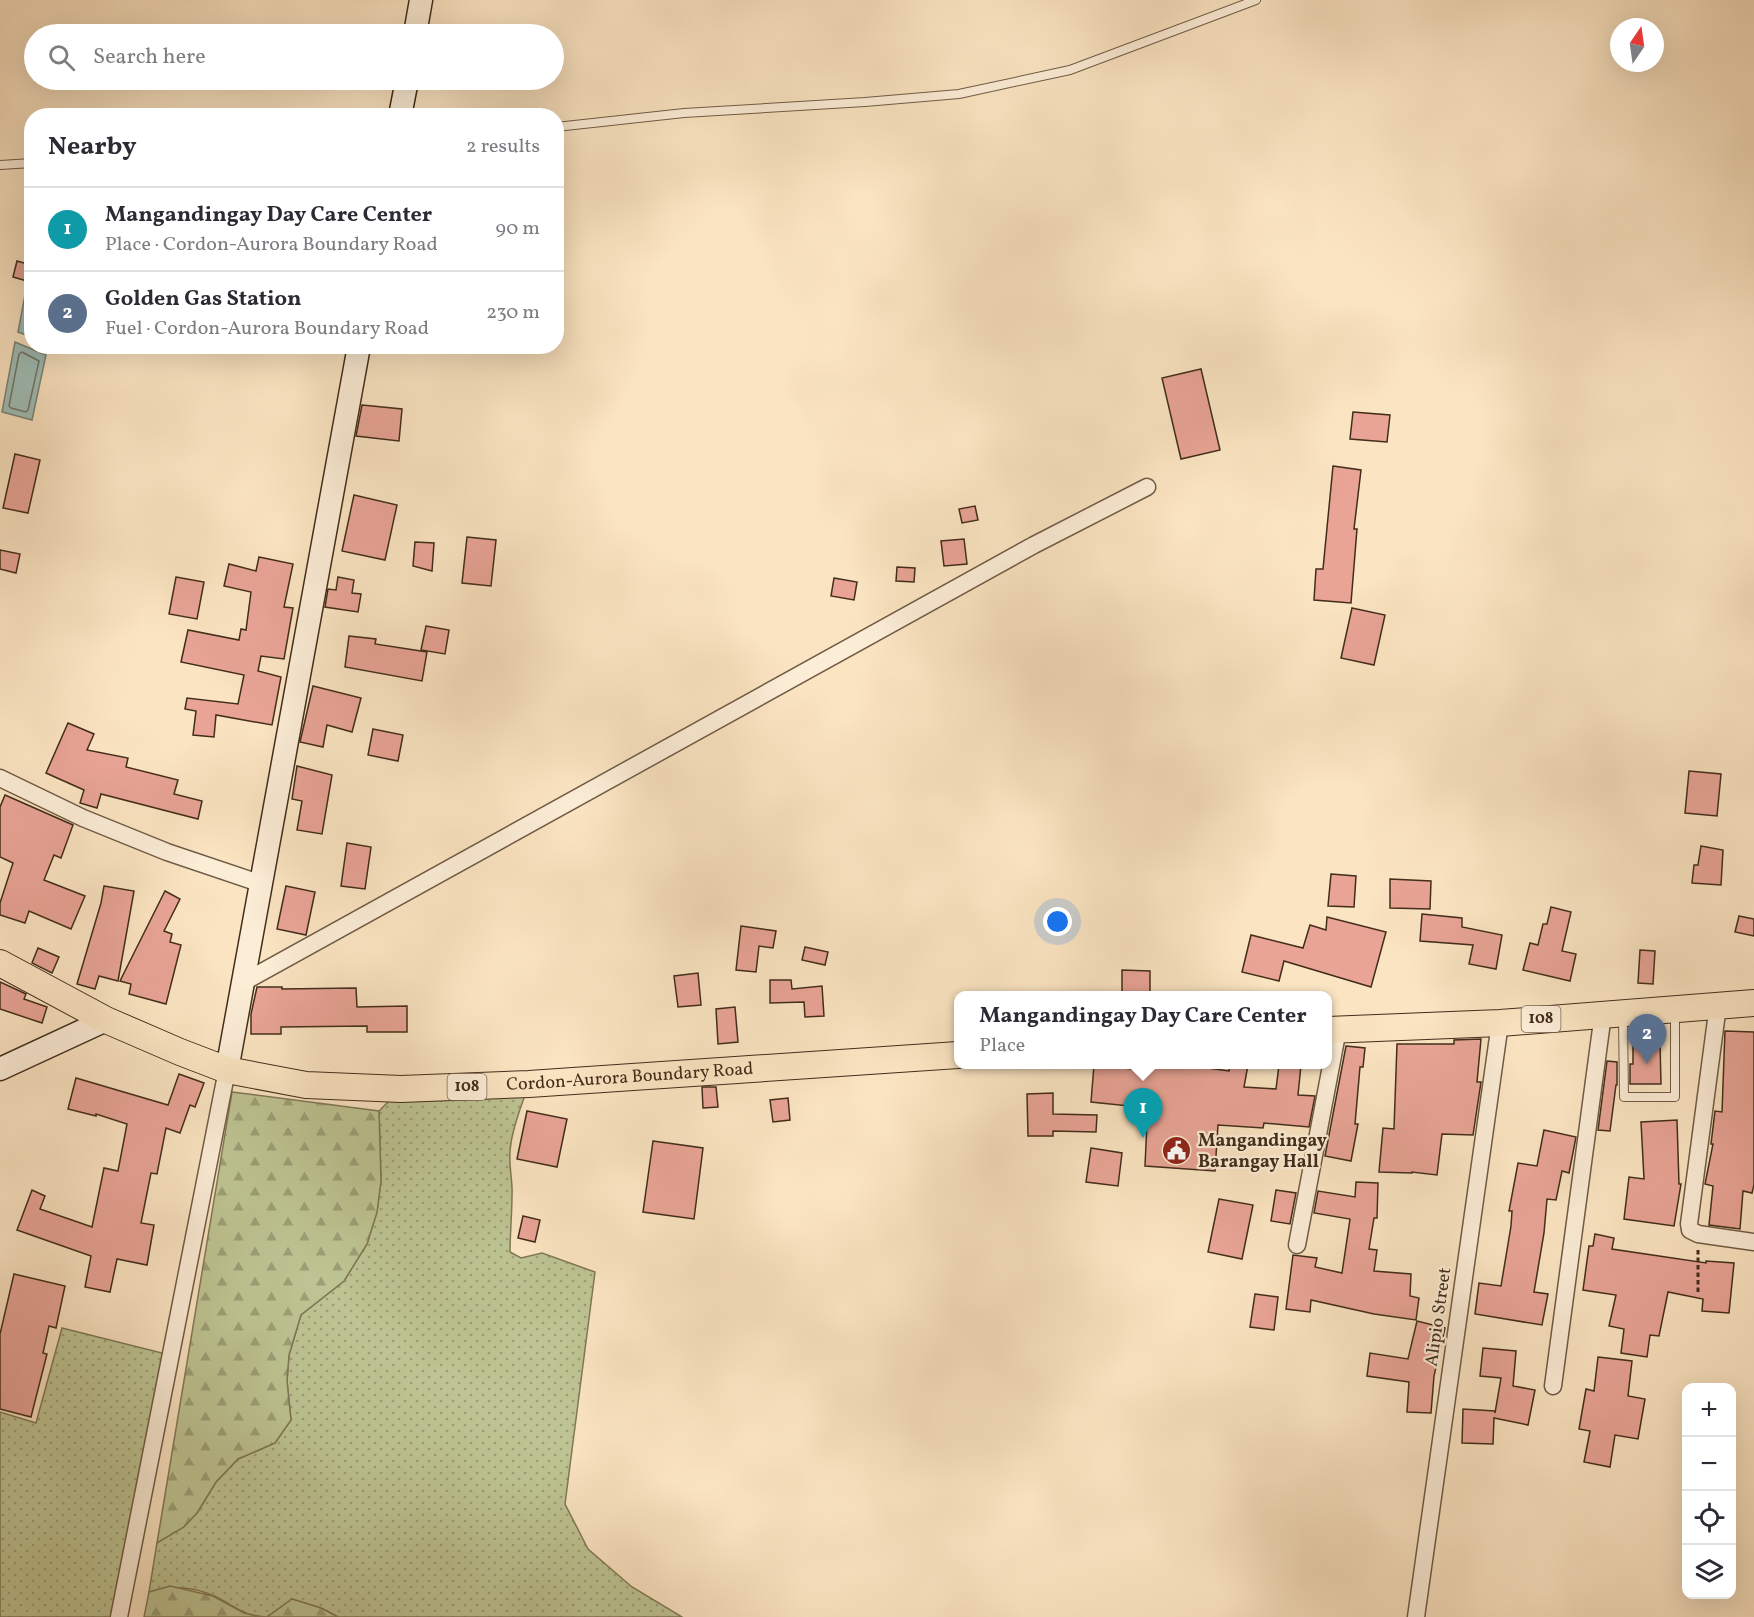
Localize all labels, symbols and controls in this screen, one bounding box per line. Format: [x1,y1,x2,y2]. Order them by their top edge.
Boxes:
north arrow [1610,18,1664,72]
search box [24,24,564,90]
icon: search [45,41,78,74]
text: Search here [93,42,206,73]
text: Nearby [48,129,137,165]
text: 2 results [466,133,540,161]
text: Mangandingay Day Care Center [105,200,432,231]
text: 1 [63,215,72,243]
text: 90 m [496,215,540,243]
text: Place · Cordon-Aurora Boundary Road [105,231,438,259]
text: Golden Gas Station [105,284,301,315]
text: 2 [62,299,73,327]
text: 230 m [486,299,540,327]
text: Fuel · Cordon-Aurora Boundary Road [105,315,429,343]
your location [1043,907,1072,936]
popup [954,991,1332,1069]
text: Mangandingay Day Care Center [979,1001,1307,1032]
road number: 108 [1522,1006,1560,1032]
pin: 2 [1628,1014,1666,1064]
text: Place [979,1032,1025,1060]
street label: Cordon-Aurora Boundary Road [506,1056,754,1097]
road number: 108 [448,1074,486,1100]
pin: 1 [1124,1088,1162,1138]
place label: Mangandingay Barangay Hall [1198,1129,1327,1175]
public building icon: Mangandingay Barangay Hall [1161,1135,1193,1167]
street label: Alipio Street [1420,1266,1458,1368]
map controls [1682,1383,1736,1599]
button: + [1682,1383,1736,1437]
button: − [1682,1437,1736,1491]
button: locate [1682,1491,1736,1545]
button: layers [1682,1545,1736,1599]

